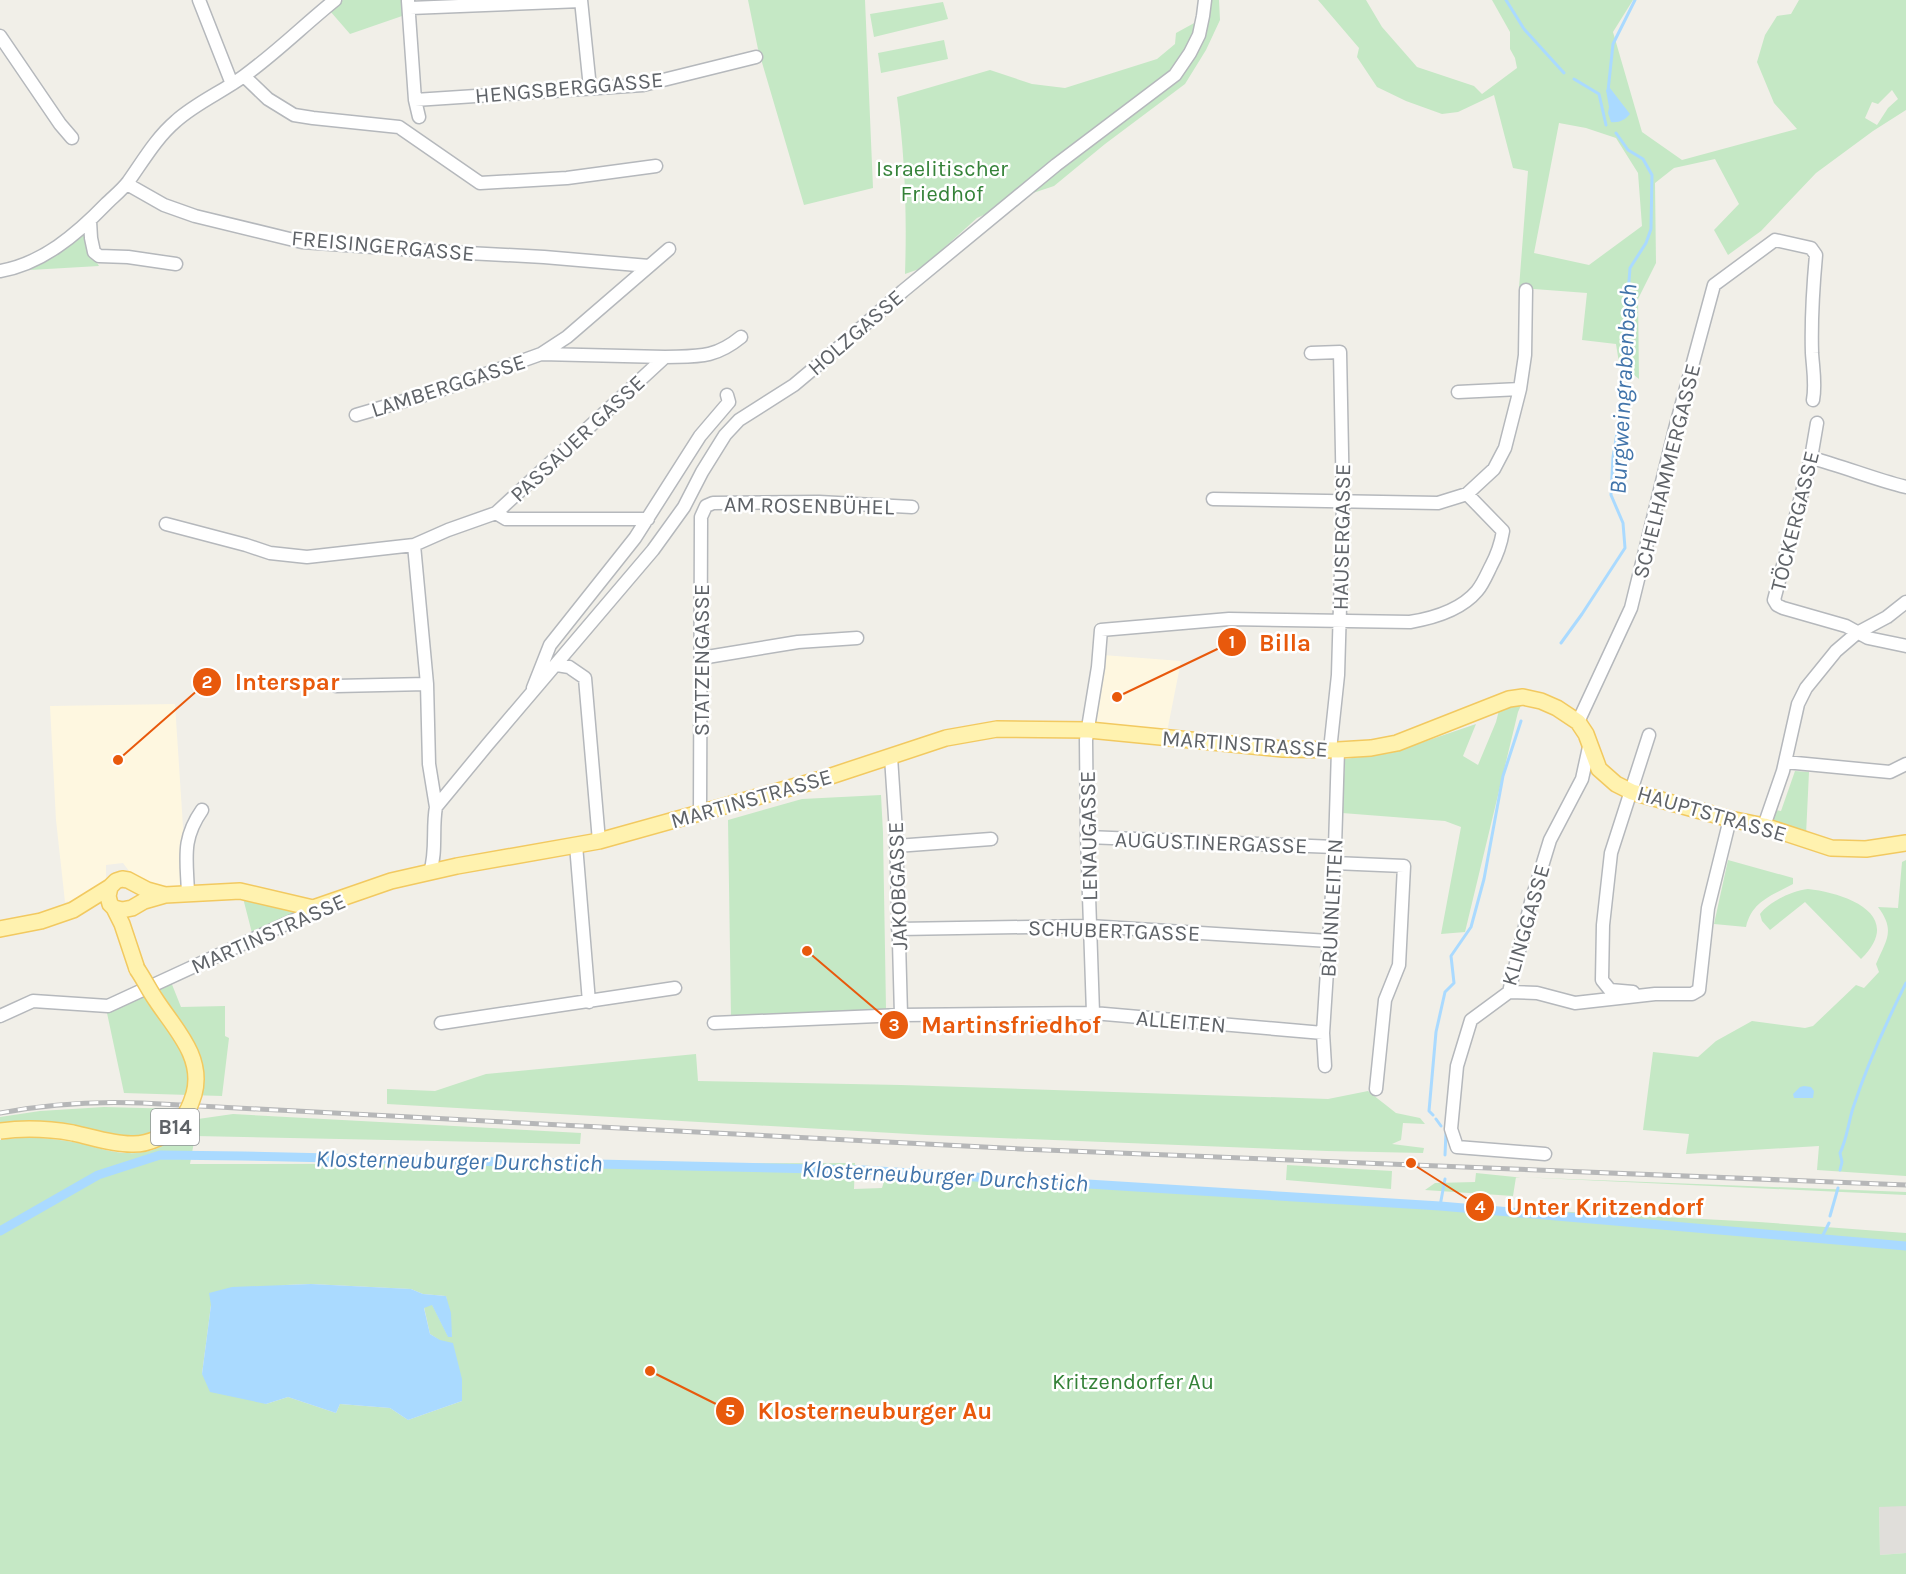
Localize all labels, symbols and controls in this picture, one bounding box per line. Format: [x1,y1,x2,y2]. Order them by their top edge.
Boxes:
street label: HENGSBERGGASSE [474,67,664,109]
park label: Israelitischer Friedhof [876,156,1008,207]
street label: FREISINGERGASSE [290,225,476,267]
water label: Burgweingrabenbach [1603,283,1643,495]
street label: HOLZGASSE [803,284,909,381]
street label: LAMBERGGASSE [368,349,529,423]
street label: SCHELHAMMERGASSE [1628,361,1706,581]
street label: PASSAUER GASSE [505,370,650,508]
street label: TÖCKERGASSE [1765,448,1825,594]
street label: HAUSERGASSE [1328,463,1356,611]
street label: AM ROSENBÜHEL [724,492,895,520]
street label: STATZENGASSE [689,584,715,736]
callout: Billa [1217,621,1323,663]
text: Billa [1259,629,1311,657]
text: 1 [1229,631,1235,653]
callout: Interspar [192,661,351,703]
text: Interspar [235,668,340,696]
text: 2 [202,671,212,693]
street label: MARTINSTRASSE [1161,725,1329,763]
street label: MARTINSTRASSE [668,764,835,834]
street label: LENAUGASSE [1075,771,1103,901]
street label: HAUPTSTRASSE [1634,780,1789,848]
street label: JAKOBGASSE [883,821,913,951]
street label: AUGUSTINERGASSE [1114,827,1308,859]
street label: BRUNNLEITEN [1315,838,1349,978]
street label: KLINGGASSE [1496,862,1556,989]
street label: MARTINSTRASSE [187,888,350,980]
street label: SCHUBERTGASSE [1027,915,1200,947]
callout: Martinsfriedhof [879,1004,1113,1046]
street label: ALLEITEN [1135,1005,1227,1039]
text: Martinsfriedhof [921,1011,1101,1039]
text: 3 [888,1014,900,1036]
road number: B14 [151,1109,199,1145]
water label: Klosterneuburger Durchstich [315,1144,603,1178]
water label: Klosterneuburger Durchstich [801,1155,1089,1197]
callout: Unter Kritzendorf [1465,1186,1716,1228]
text: Unter Kritzendorf [1506,1193,1704,1221]
text: 4 [1475,1196,1486,1218]
park label: Kritzendorfer Au [1052,1369,1214,1395]
callout: Klosterneuburger Au [715,1390,1004,1432]
text: Klosterneuburger Au [758,1397,992,1425]
text: 5 [725,1400,735,1422]

